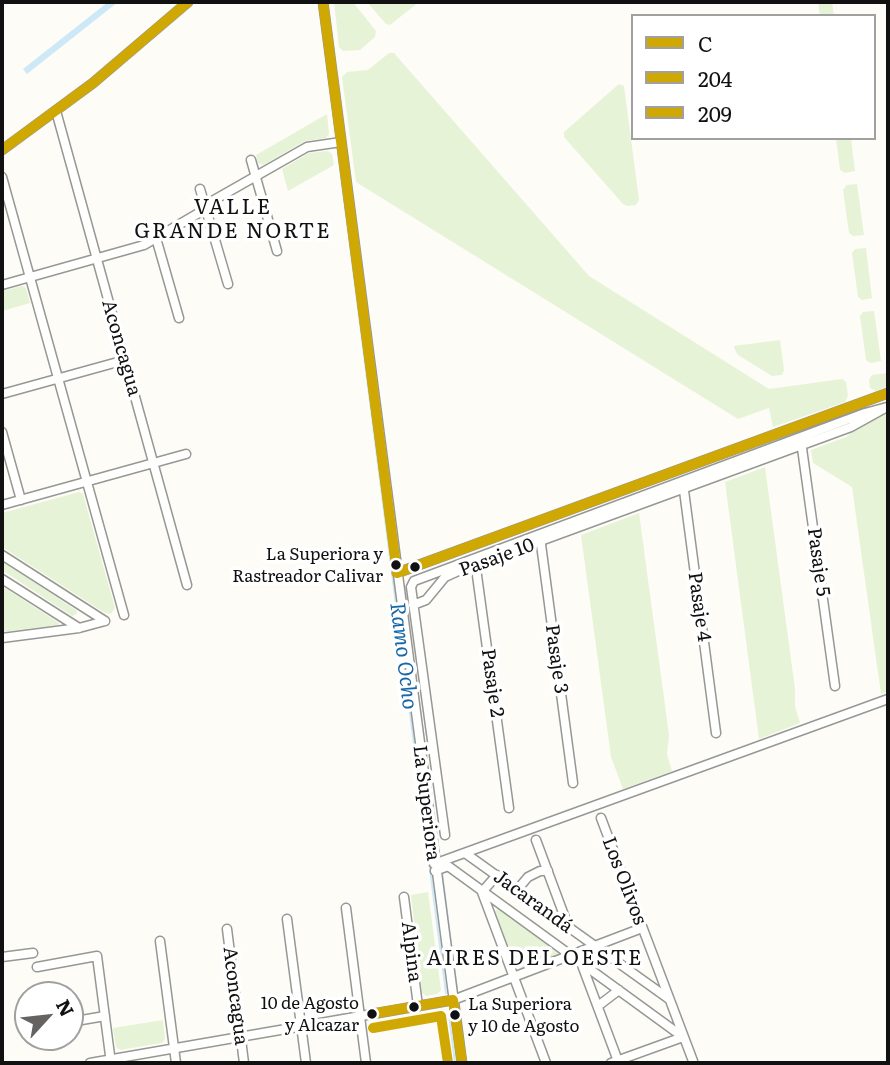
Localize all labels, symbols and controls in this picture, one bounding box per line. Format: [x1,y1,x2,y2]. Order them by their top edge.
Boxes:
legend [631,14,876,140]
text: C [698,27,713,58]
text: 204 [698,62,732,93]
text: 209 [698,97,732,128]
district label: VALLE GRANDE NORTE [136,195,330,245]
street label: Aconcagua [96,297,146,399]
street label: Pasaje 5 [802,526,834,598]
street label: Pasaje 10 [456,534,538,582]
place label: La Superiora y Rastreador Calivar [232,545,383,585]
marker: La Superiora y Rastreador Calivar [389,558,403,572]
unlabelled marker [408,560,422,574]
street label: Pasaje 4 [683,571,715,643]
water label: Ramo Ocho [384,601,422,711]
street label: Pasaje 3 [540,623,572,695]
street label: Pasaje 2 [476,647,508,719]
street label: La Superiora [408,744,444,862]
street label: Los Olivos [597,834,651,928]
street label: Jacarandá [489,865,577,939]
street label: Alpina [396,920,426,984]
street label: Aconcagua [218,945,252,1047]
district label: AIRES DEL OESTE [428,946,642,972]
north arrow [14,981,84,1051]
text: N [50,994,82,1021]
place label: 10 de Agosto y Alcazar [261,994,359,1034]
place label: La Superiora y 10 de Agosto [468,995,579,1035]
unlabelled marker [407,1000,421,1014]
marker: 10 de Agosto y Alcazar [365,1007,379,1021]
marker: La Superiora y 10 de Agosto [448,1008,462,1022]

